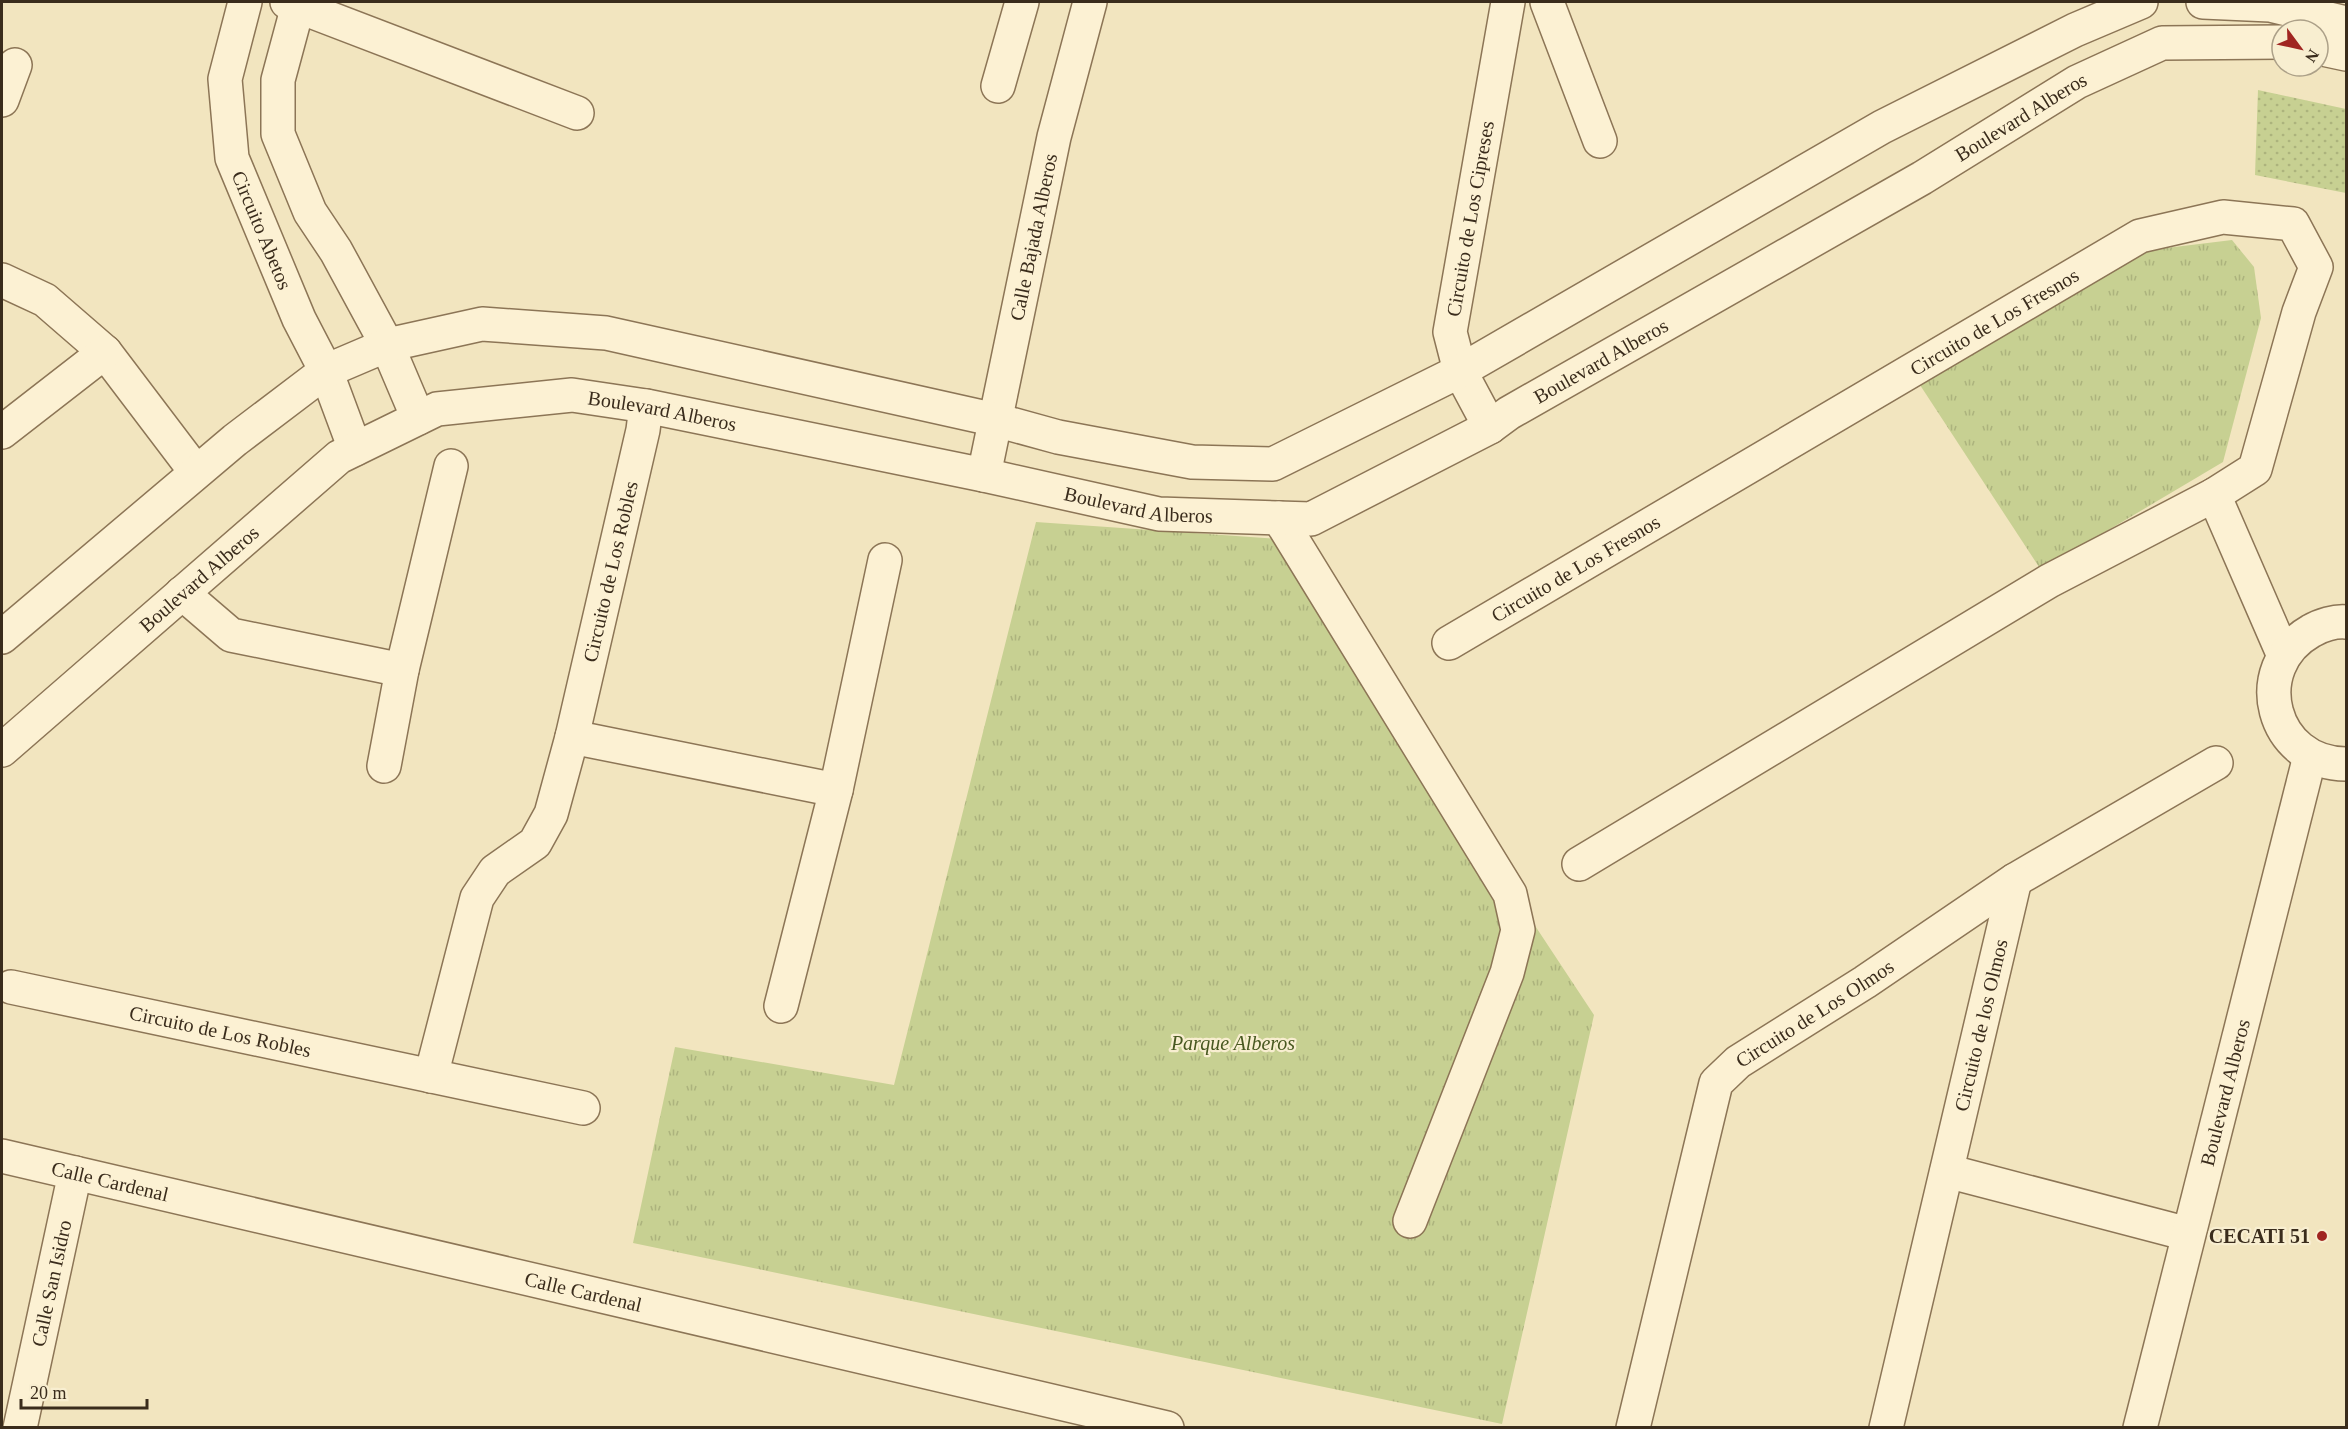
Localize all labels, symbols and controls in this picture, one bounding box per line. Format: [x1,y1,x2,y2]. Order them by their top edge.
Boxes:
north arrow [2270,18,2330,78]
text: N [2302,46,2322,66]
street label: Boulevard Alberos [1951,68,2090,166]
street label: Circuito de Los Cipreses [1442,119,1498,318]
street label: Calle Bajada Alberos [1005,151,1061,323]
street label: Circuito Abetos [228,168,296,293]
street label: Circuito de Los Fresnos [1906,263,2083,380]
street label: Boulevard Alberos [1530,314,1672,408]
street label: Boulevard Alberos [586,387,739,435]
street label: Circuito de Los Robles [579,479,642,664]
street label: Boulevard Alberos [1062,482,1213,527]
street label: Circuito de Los Fresnos [1487,510,1664,627]
street label: Boulevard Alberos [135,521,263,636]
street label: Circuito de los Olmos [1950,937,2012,1113]
street label: Circuito de Los Olmos [1732,955,1898,1072]
street label: Circuito de Los Robles [128,1001,313,1061]
street label: Boulevard Alberos [2196,1017,2254,1168]
park label: Parque Alberos [1170,1032,1295,1055]
street label: Calle Cardenal [49,1157,171,1206]
street label: Calle San Isidro [27,1218,76,1349]
place label: CECATI 51 [2209,1225,2310,1247]
marker: CECATI 51 [2315,1229,2329,1243]
street label: Calle Cardenal [523,1267,644,1316]
scale bar [21,1372,147,1410]
text: 20 m [30,1383,67,1403]

